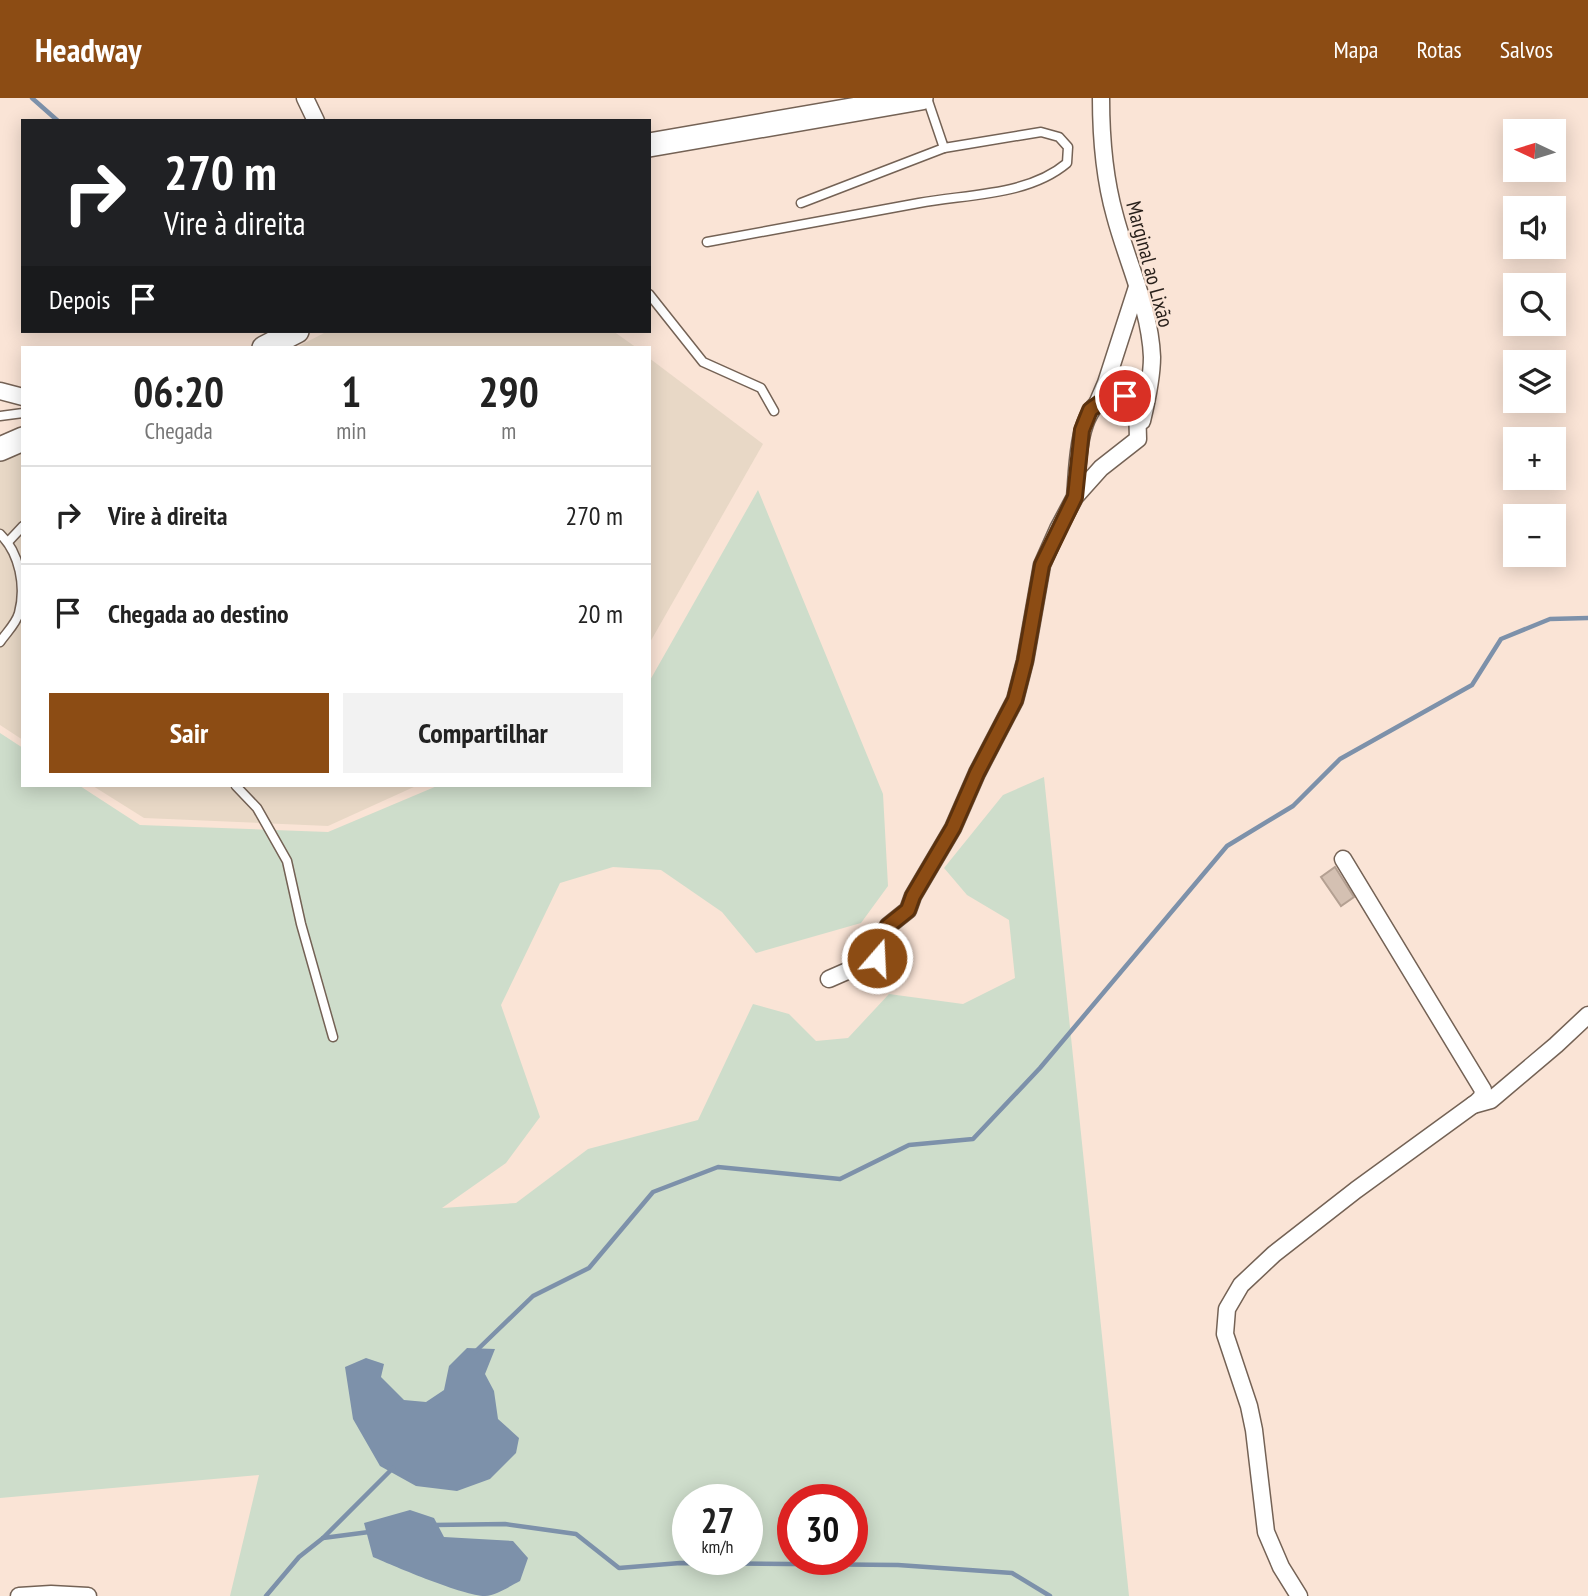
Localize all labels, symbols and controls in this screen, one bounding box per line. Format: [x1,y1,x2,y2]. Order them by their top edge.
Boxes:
text: Headway [35,28,142,71]
text: Mapa [1334,34,1378,65]
text: Rotas [1416,34,1462,65]
text: Salvos [1500,34,1553,65]
north arrow [1503,119,1566,182]
map controls [1503,119,1566,567]
text: 270 m [164,140,277,204]
icon: right [49,147,140,238]
button: sound [1503,196,1566,259]
street label: Marginal ao Lixão [1120,198,1180,330]
text: Vire à direita [164,202,305,244]
button: search [1503,273,1566,336]
icon: arrive [124,280,162,318]
text: Depois [49,283,110,316]
button: layers [1503,350,1566,413]
text: 06:20 [133,364,224,419]
text: 1 [341,364,361,419]
text: 290 [479,364,539,419]
pin [1095,366,1155,426]
icon: arrive [1106,377,1144,415]
text: Chegada [145,416,213,445]
text: min [336,416,366,445]
text: m [501,416,516,445]
button: + [1503,427,1566,490]
icon: right [49,496,87,534]
text: Vire à direita [108,499,227,532]
text: 270 m [565,499,623,532]
button: − [1503,504,1566,567]
icon: arrive [49,594,87,632]
text: Chegada ao destino [108,597,289,630]
text: 20 m [577,597,623,630]
button: Sair [49,693,329,773]
button: Compartilhar [343,693,623,773]
position arrow [840,921,914,995]
speed limit sign: 30 [777,1484,868,1575]
text: 27 [701,1497,734,1543]
text: km/h [702,1535,733,1558]

